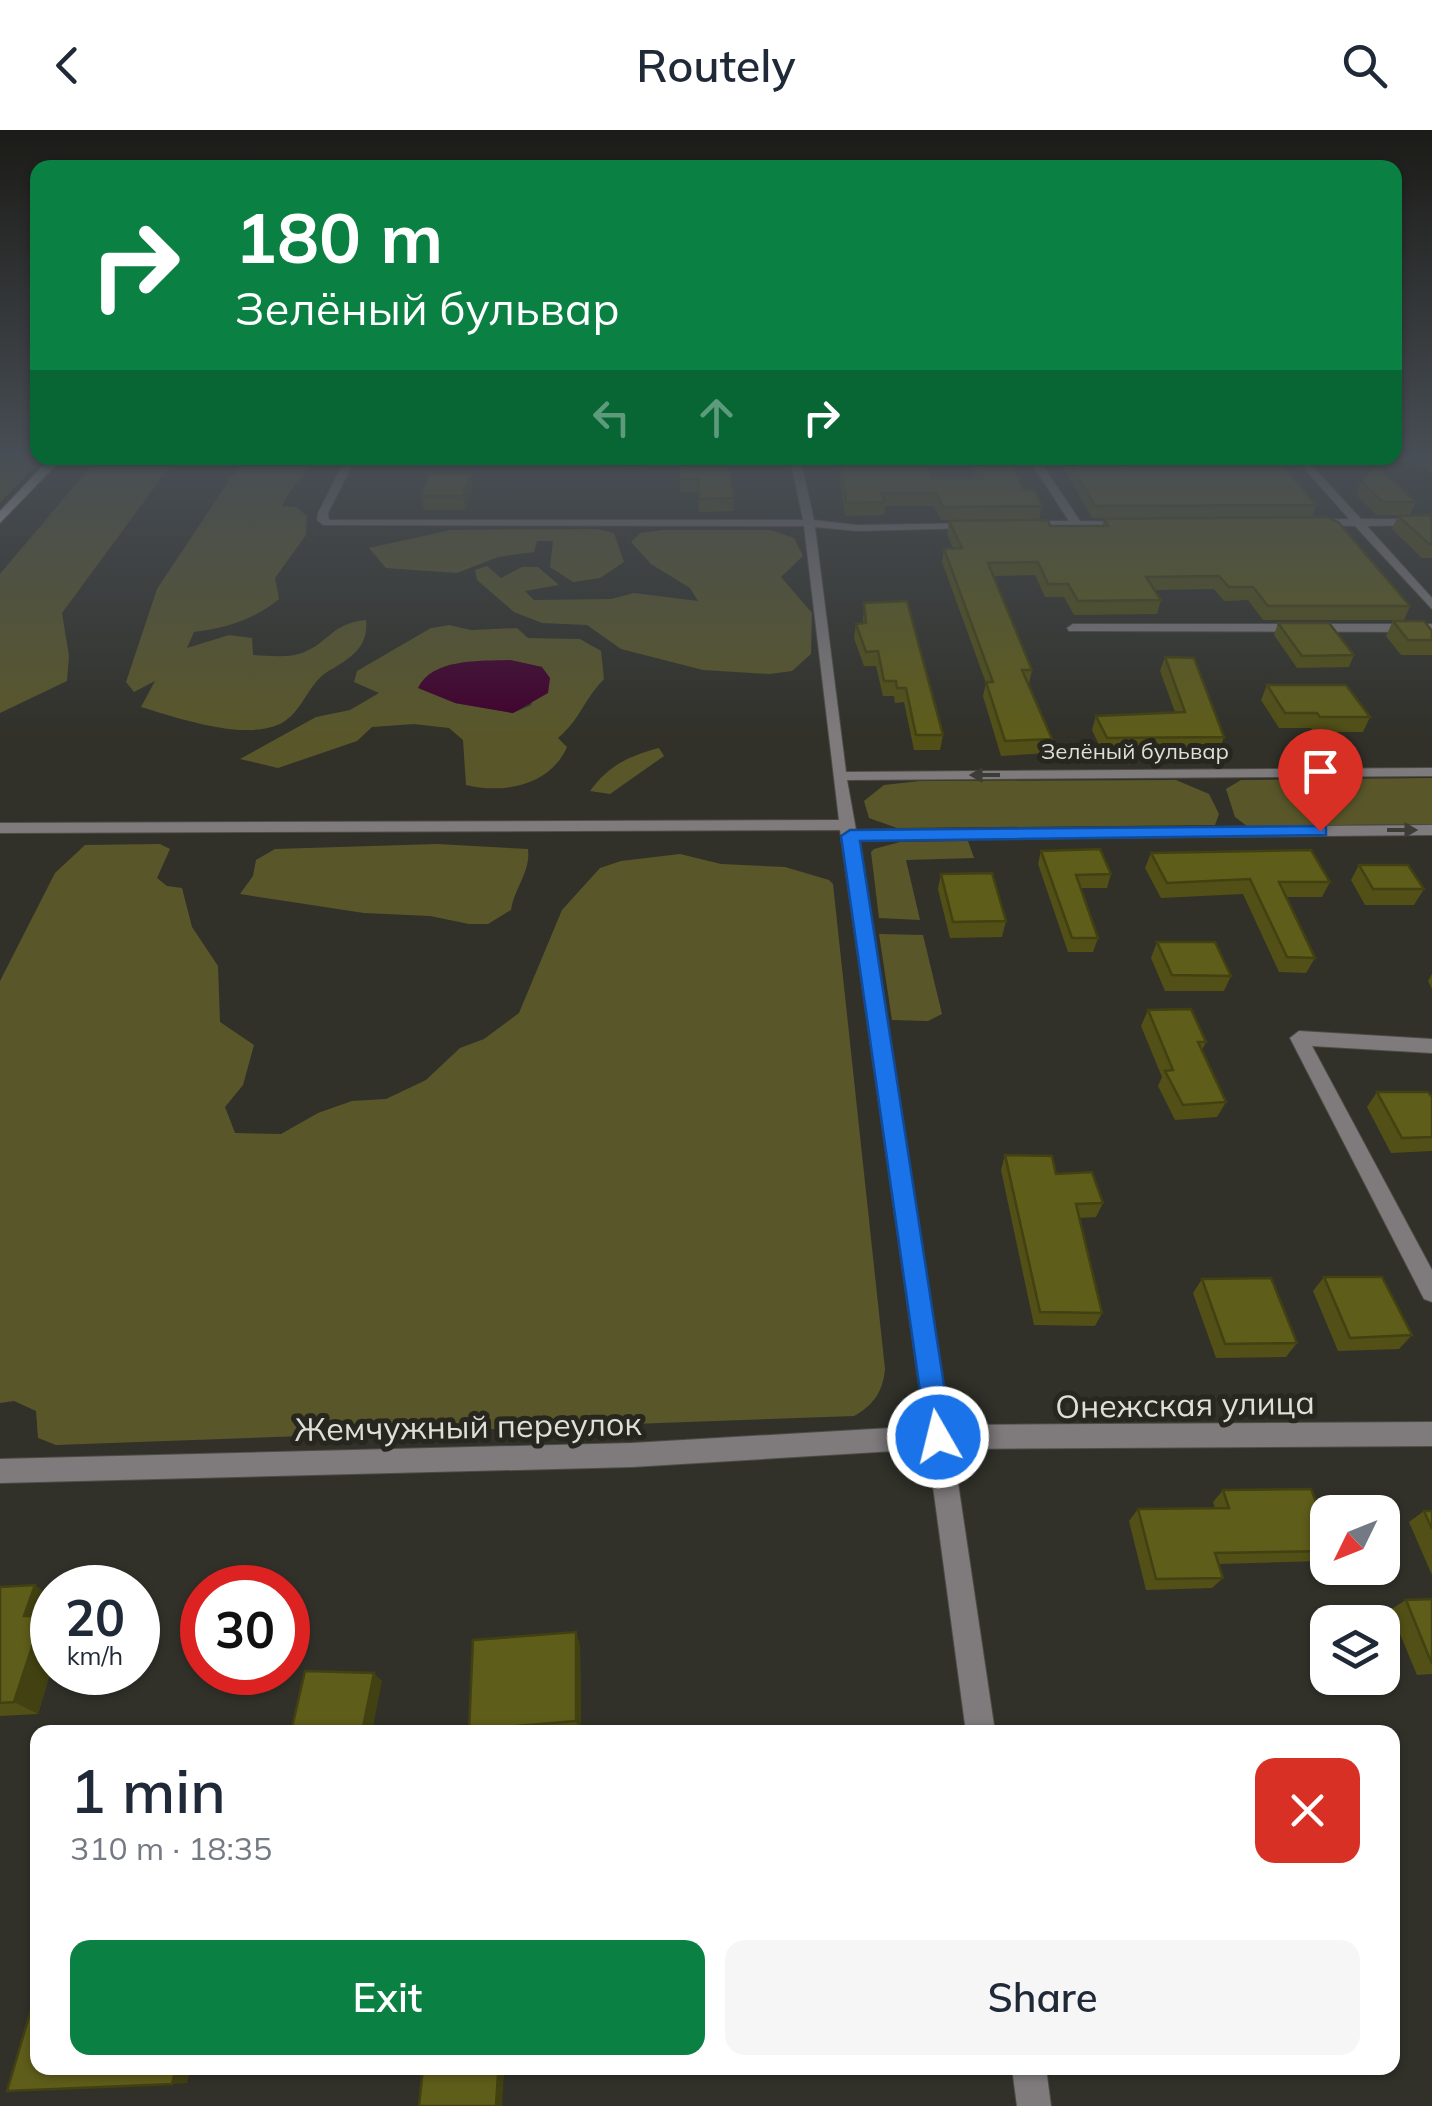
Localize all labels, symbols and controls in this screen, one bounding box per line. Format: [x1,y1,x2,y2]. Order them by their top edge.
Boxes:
text: Routely [636,37,796,93]
icon: back [40,38,95,93]
icon: search [1337,38,1392,93]
text: 180 m [235,193,443,281]
icon: right [70,200,200,330]
text: Зелёный бульвар [235,280,620,336]
icon: left [584,390,639,445]
icon: ahead [689,390,744,445]
icon: right [794,390,849,445]
pin [1278,729,1363,832]
street label: Зелёный бульвар [1041,737,1229,765]
icon: arrive [1293,744,1348,799]
one-way arrow [968,767,1000,783]
one-way arrow [1387,822,1419,838]
street label: Онежская улица [1055,1382,1315,1426]
position arrow [886,1385,990,1489]
street label: Жемчужный переулок [294,1403,643,1449]
north arrow [1310,1495,1400,1585]
map controls [1310,1495,1400,1695]
speed limit sign: 30 [180,1565,310,1695]
text: 20 [65,1586,125,1649]
button: layers [1310,1605,1400,1695]
text: km/h [67,1640,123,1671]
text: 1 min [70,1753,226,1828]
button: close [1255,1758,1360,1863]
text: 310 m · 18:35 [70,1828,272,1868]
button: Exit [70,1940,705,2055]
button: Share [725,1940,1360,2055]

